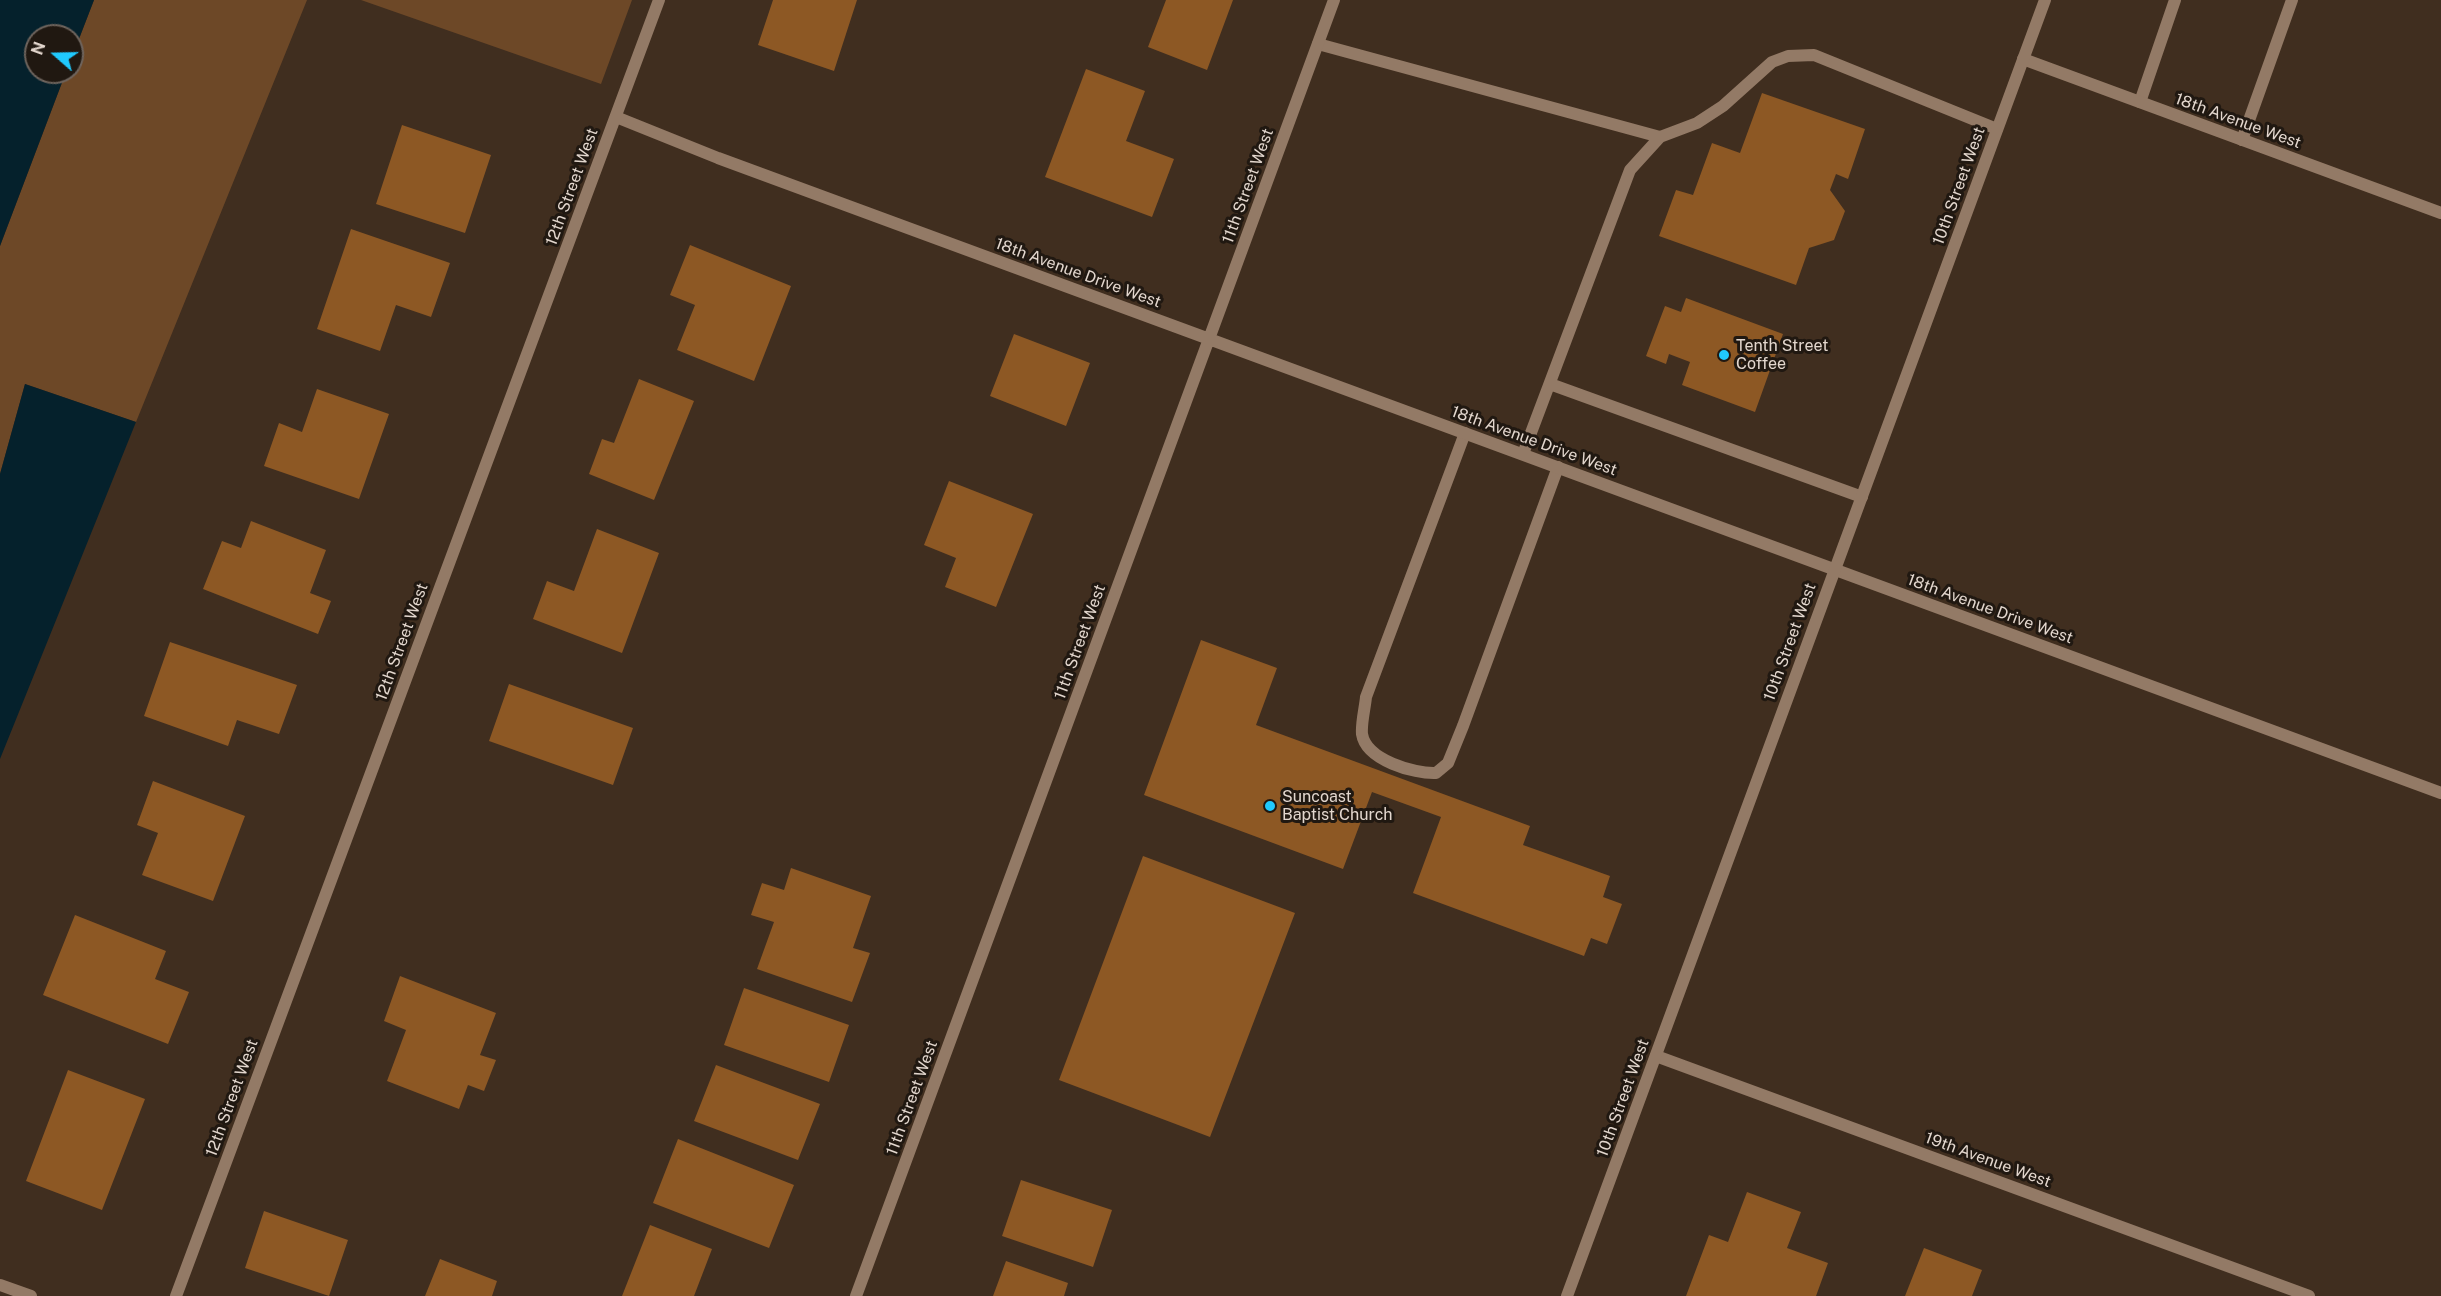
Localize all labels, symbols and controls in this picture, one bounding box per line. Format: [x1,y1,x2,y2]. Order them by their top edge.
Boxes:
north arrow [24,24,84,84]
text: N [27,39,50,57]
street label: 18th Avenue West [2172,89,2304,153]
street label: 10th Street West [1929,124,1989,248]
street label: 12th Street West [542,126,602,248]
street label: 11th Street West [1218,126,1278,246]
street label: 18th Avenue Drive West [993,234,1163,312]
place label: Tenth Street Coffee [1736,336,1828,374]
marker: Tenth Street Coffee [1717,348,1731,362]
street label: 18th Avenue Drive West [1449,402,1619,480]
street label: 18th Avenue Drive West [1905,570,2075,648]
street label: 10th Street West [1760,580,1820,704]
street label: 12th Street West [372,581,432,703]
street label: 11th Street West [1050,582,1110,702]
place label: Suncoast Baptist Church [1282,787,1393,825]
marker: Suncoast Baptist Church [1263,799,1277,813]
street label: 10th Street West [1593,1036,1653,1160]
street label: 12th Street West [202,1037,262,1159]
street label: 11th Street West [882,1038,942,1158]
street label: 19th Avenue West [1923,1128,2053,1192]

